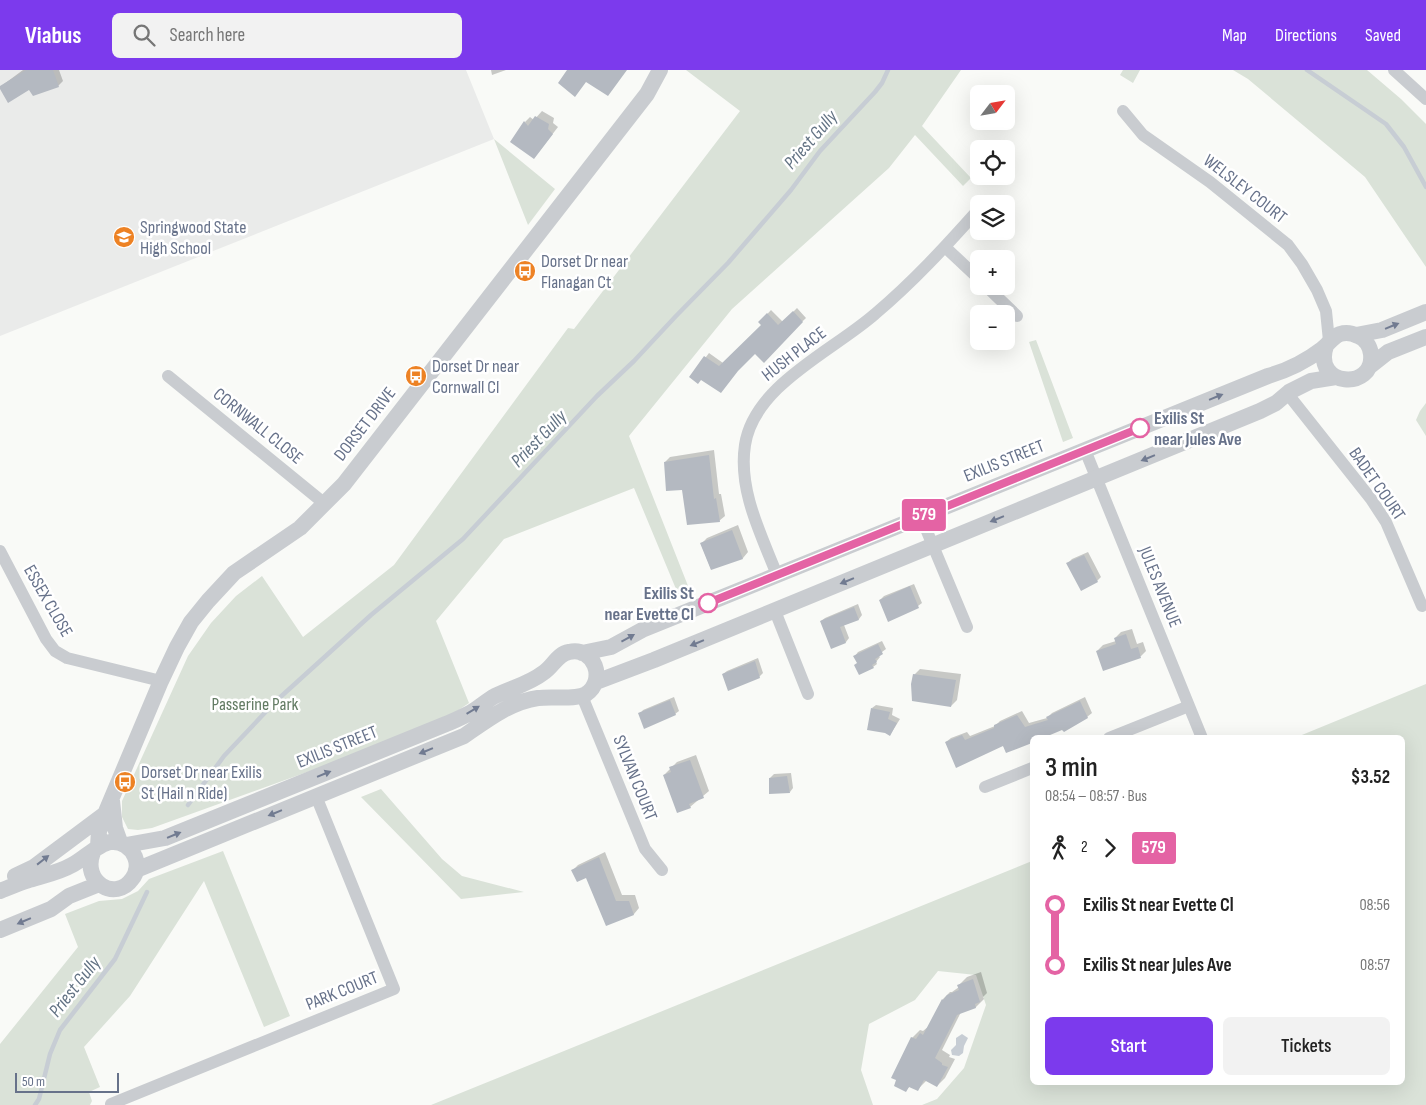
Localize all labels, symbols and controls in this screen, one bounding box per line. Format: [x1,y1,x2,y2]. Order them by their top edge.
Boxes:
search box [112,13,462,58]
text: Viabus [25,21,82,50]
icon: search [130,21,158,49]
text: Search here [170,24,245,47]
text: Map [1222,25,1247,46]
text: Directions [1275,25,1337,46]
text: Saved [1365,25,1401,46]
north arrow [970,85,1015,130]
map controls [970,85,1015,350]
water label: Priest Gully [779,105,843,174]
button: locate [970,140,1015,185]
street label: WELSLEY COURT [1199,150,1291,228]
button: layers [970,195,1015,240]
place label: Springwood State High School [140,217,246,259]
school or university icon: Springwood State High School [112,225,136,249]
button: + [970,250,1015,295]
place label: Dorset Dr near Flanagan Ct [541,251,628,293]
bus stop icon: Dorset Dr near Flanagan Ct [513,259,537,283]
button: − [970,305,1015,350]
street label: HUSH PLACE [758,322,830,386]
one-way arrow [1385,322,1400,330]
place label: Dorset Dr near Cornwall Cl [432,356,519,398]
bus stop icon: Dorset Dr near Cornwall Cl [404,364,428,388]
street label: CORNWALL CLOSE [209,383,307,469]
street label: DORSET DRIVE [330,383,400,465]
one-way arrow [1209,393,1224,401]
water label: Priest Gully [506,405,572,472]
place label: Exilis St near Jules Ave [1154,408,1242,450]
marker: Exilis St near Jules Ave [1130,418,1150,438]
street label: EXILIS STREET [961,435,1047,487]
street label: BADET COURT [1344,444,1410,524]
one-way arrow [1141,454,1155,462]
line badge: 579 [895,499,953,531]
text: 579 [912,504,936,525]
one-way arrow [990,516,1004,524]
street label: JULES AVENUE [1134,543,1186,631]
street label: ESSEX CLOSE [19,561,77,641]
one-way arrow [839,577,854,585]
place label: Exilis St near Evette Cl [605,583,694,625]
marker: Exilis St near Evette Cl [698,593,718,613]
one-way arrow [622,633,635,642]
one-way arrow [690,639,704,647]
park label: Passerine Park [212,694,299,715]
one-way arrow [467,706,480,715]
street label: EXILIS STREET [294,721,380,773]
street label: SYLVAN COURT [608,732,662,824]
one-way arrow [418,747,433,755]
text: 3 min [1045,751,1098,784]
place label: Dorset Dr near Exilis St (Hail n Ride) [141,762,262,804]
text: $3.52 [1351,766,1390,789]
one-way arrow [317,769,331,777]
bus stop icon: Dorset Dr near Exilis St (Hail n Ride) [113,770,137,794]
text: 08:54 – 08:57 · Bus [1045,787,1147,806]
one-way arrow [268,809,282,817]
one-way arrow [166,831,181,838]
icon: walk [1045,834,1073,862]
icon: forward [1096,834,1124,862]
text: 579 [1142,837,1166,858]
text: 2 [1081,838,1088,857]
one-way arrow [36,855,49,866]
text: Exilis St near Evette Cl [1083,894,1234,917]
text: 08:56 [1359,896,1390,915]
one-way arrow [17,917,31,925]
water label: Priest Gully [44,951,106,1022]
text: Exilis St near Jules Ave [1083,954,1232,977]
text: 08:57 [1360,956,1390,975]
street label: PARK COURT [303,967,381,1015]
button: Start [1045,1017,1213,1075]
button: Tickets [1223,1017,1390,1075]
scale bar [15,1070,119,1093]
text: 50 m [22,1073,45,1090]

